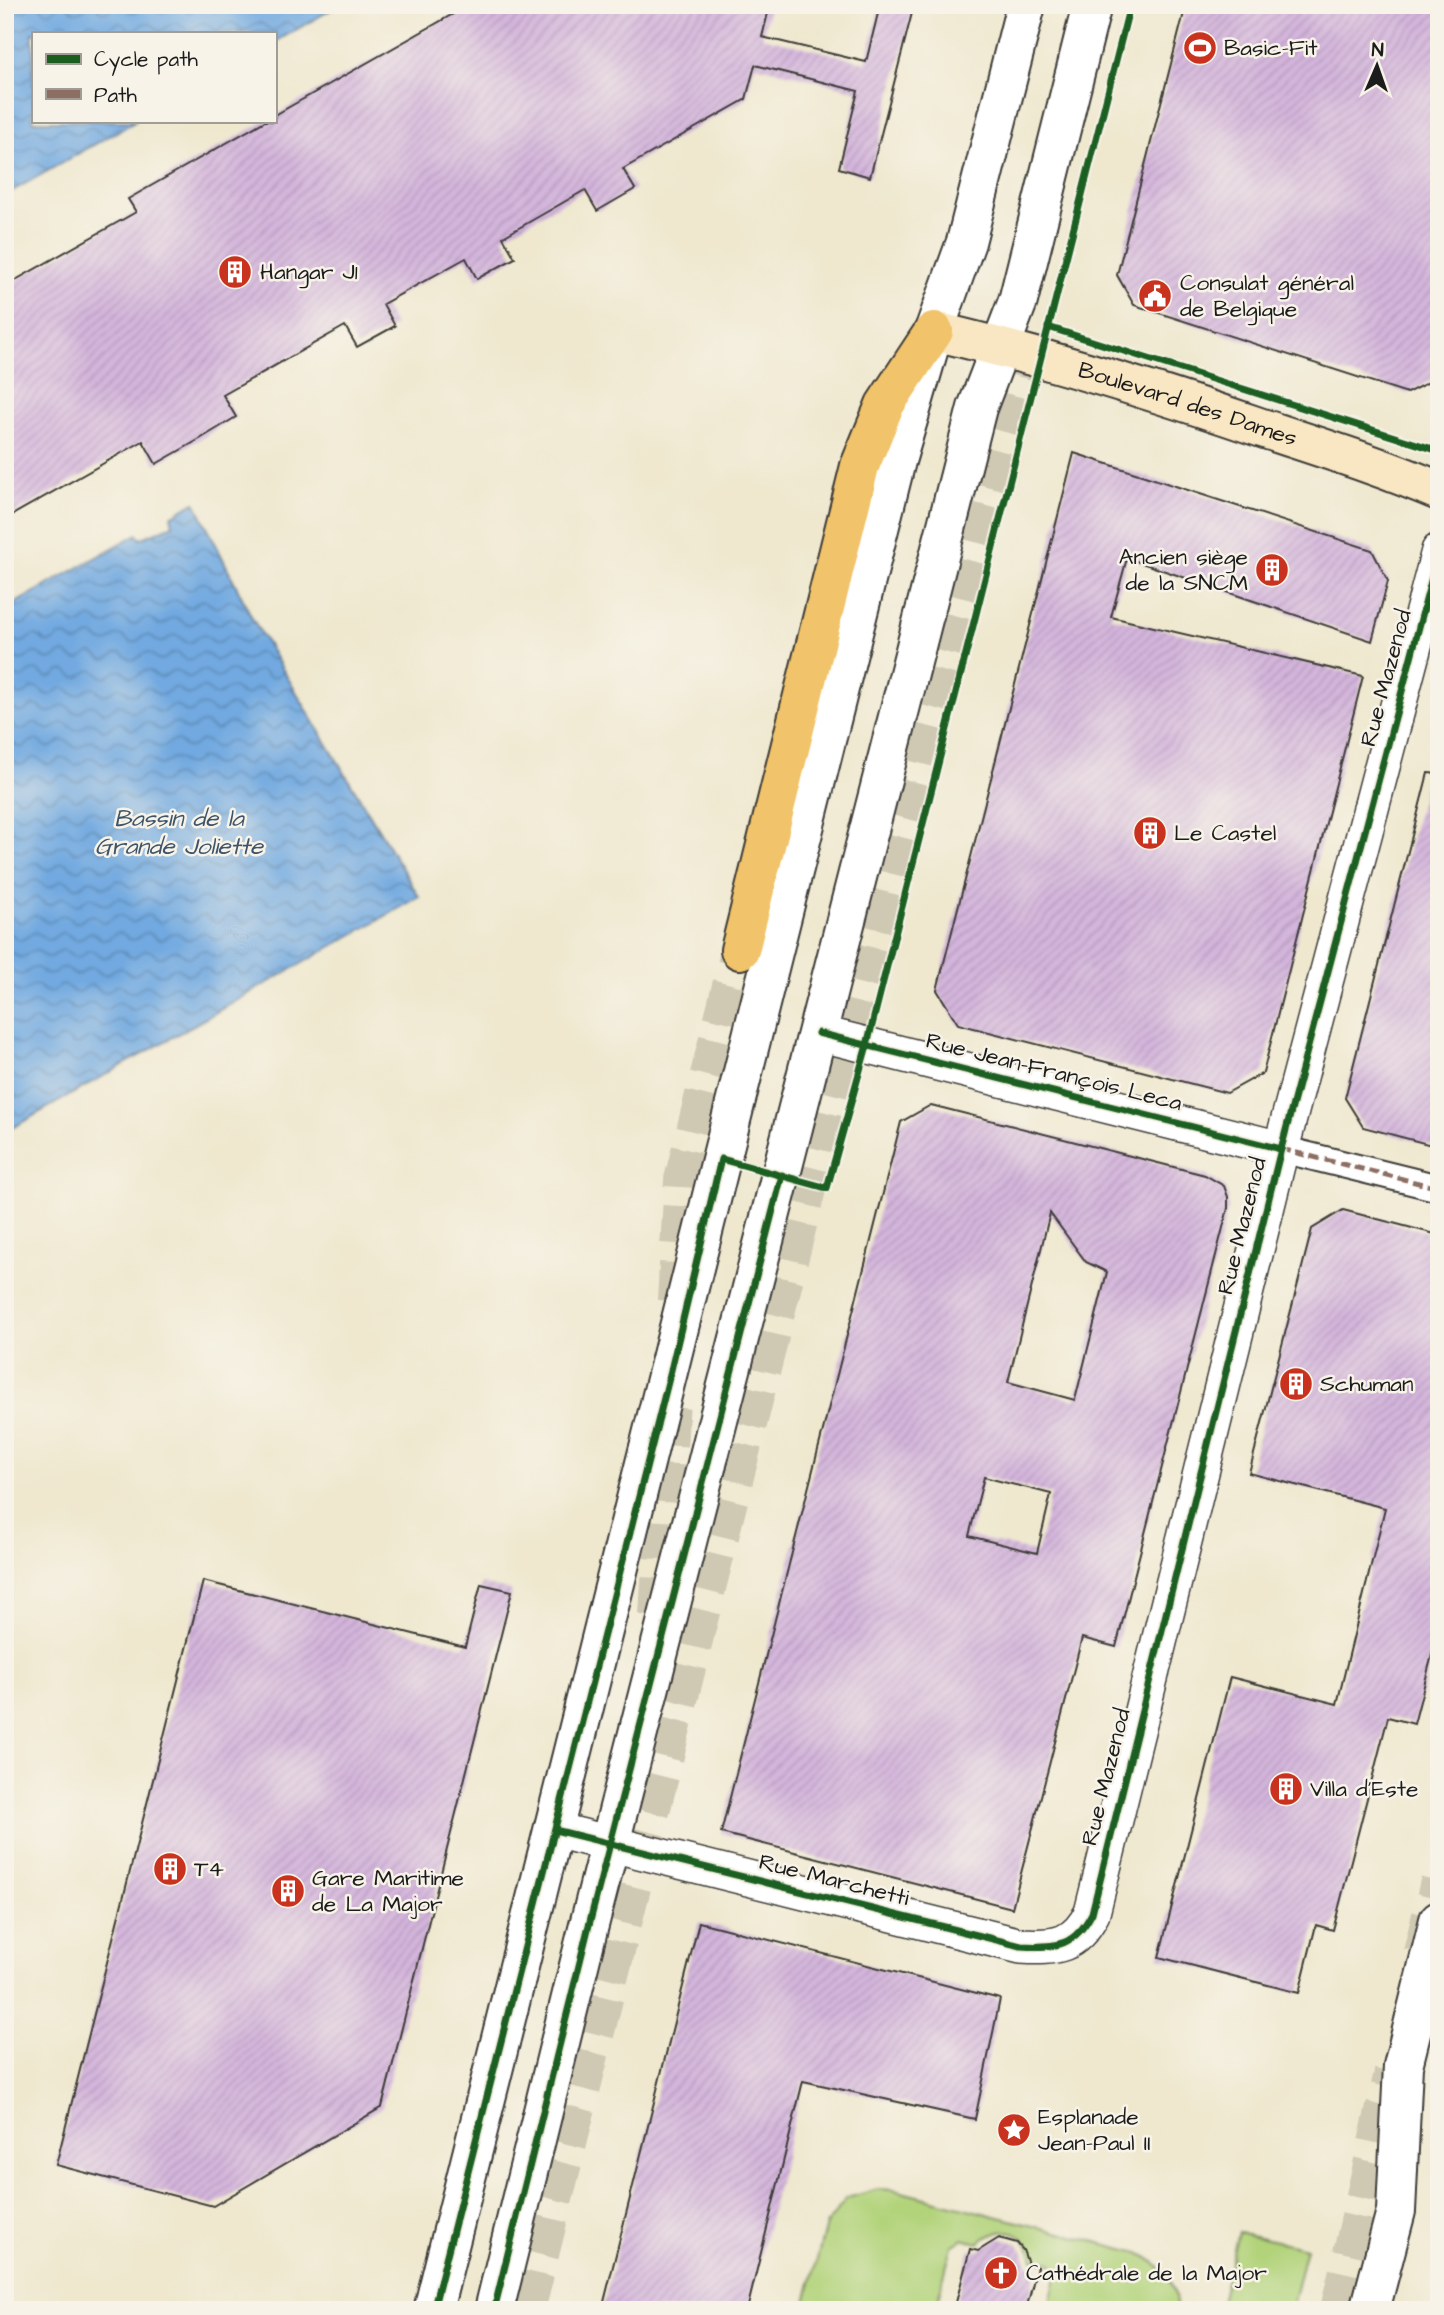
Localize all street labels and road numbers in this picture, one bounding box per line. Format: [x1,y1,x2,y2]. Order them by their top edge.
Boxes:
street label: Boulevard des Dames [1074,354,1301,454]
street label: Rue Mazenod [1352,606,1420,750]
street label: Rue Jean-François Leca [923,1025,1186,1119]
street label: Rue Mazenod [1209,1154,1275,1298]
street label: Rue Mazenod [1073,1705,1139,1849]
street label: Rue Marchetti [756,1846,913,1914]

